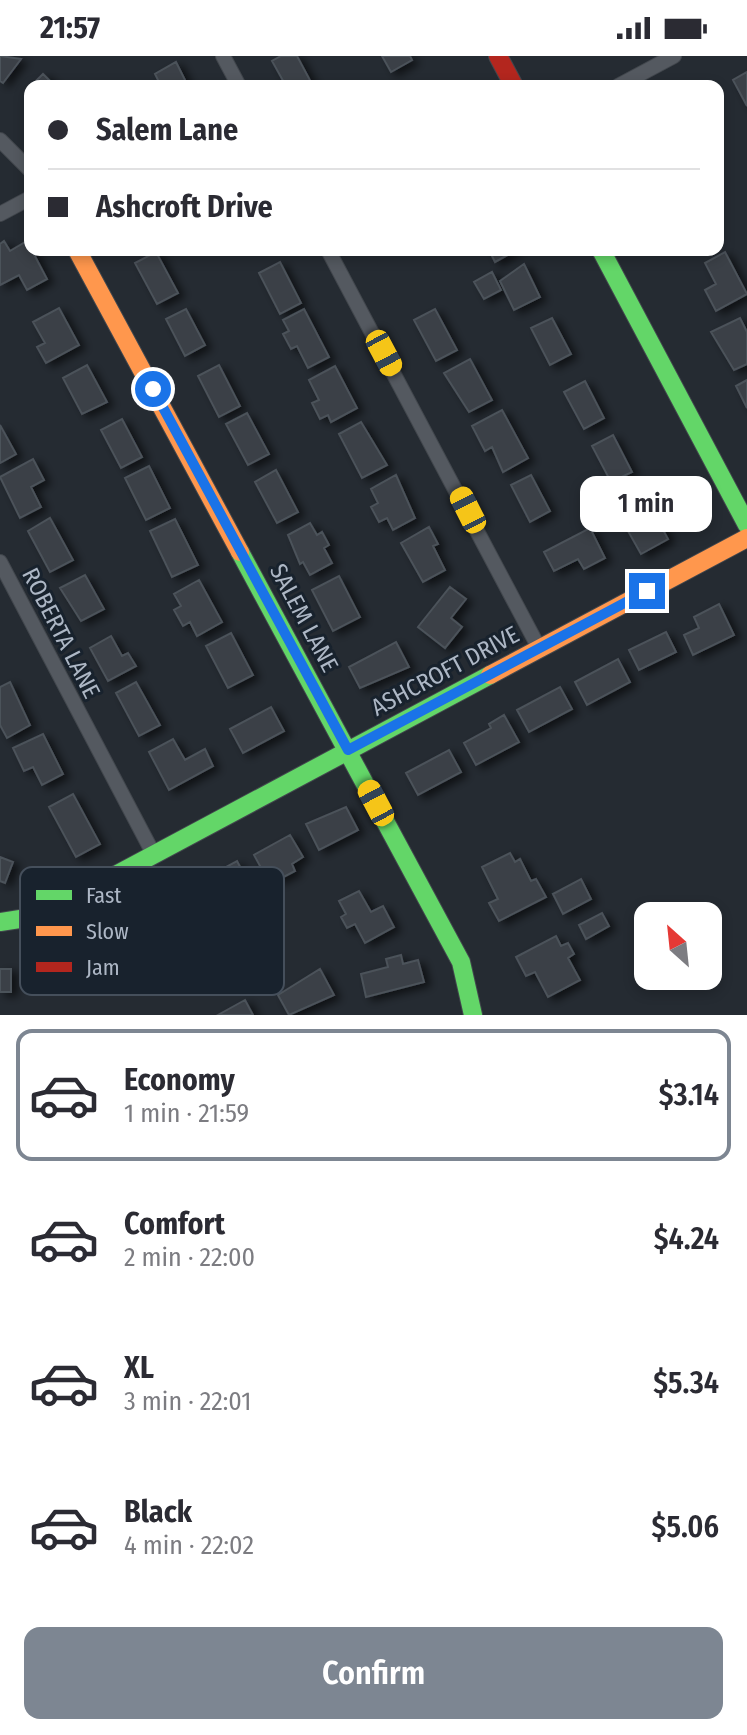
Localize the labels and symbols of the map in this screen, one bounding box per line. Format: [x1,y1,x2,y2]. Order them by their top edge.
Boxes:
car [362,326,406,380]
route start [135,371,171,407]
callout: 1 min [581,475,713,531]
car [446,483,490,537]
street label: SALEM LANE [264,559,344,677]
street label: ROBERTA LANE [16,563,106,703]
route end [629,573,665,609]
street label: ASHCROFT DRIVE [366,620,524,722]
car [354,776,398,830]
legend [20,867,284,995]
text: Fast [86,882,122,909]
north arrow [634,902,722,990]
text: Slow [86,918,129,945]
text: Jam [86,954,120,981]

